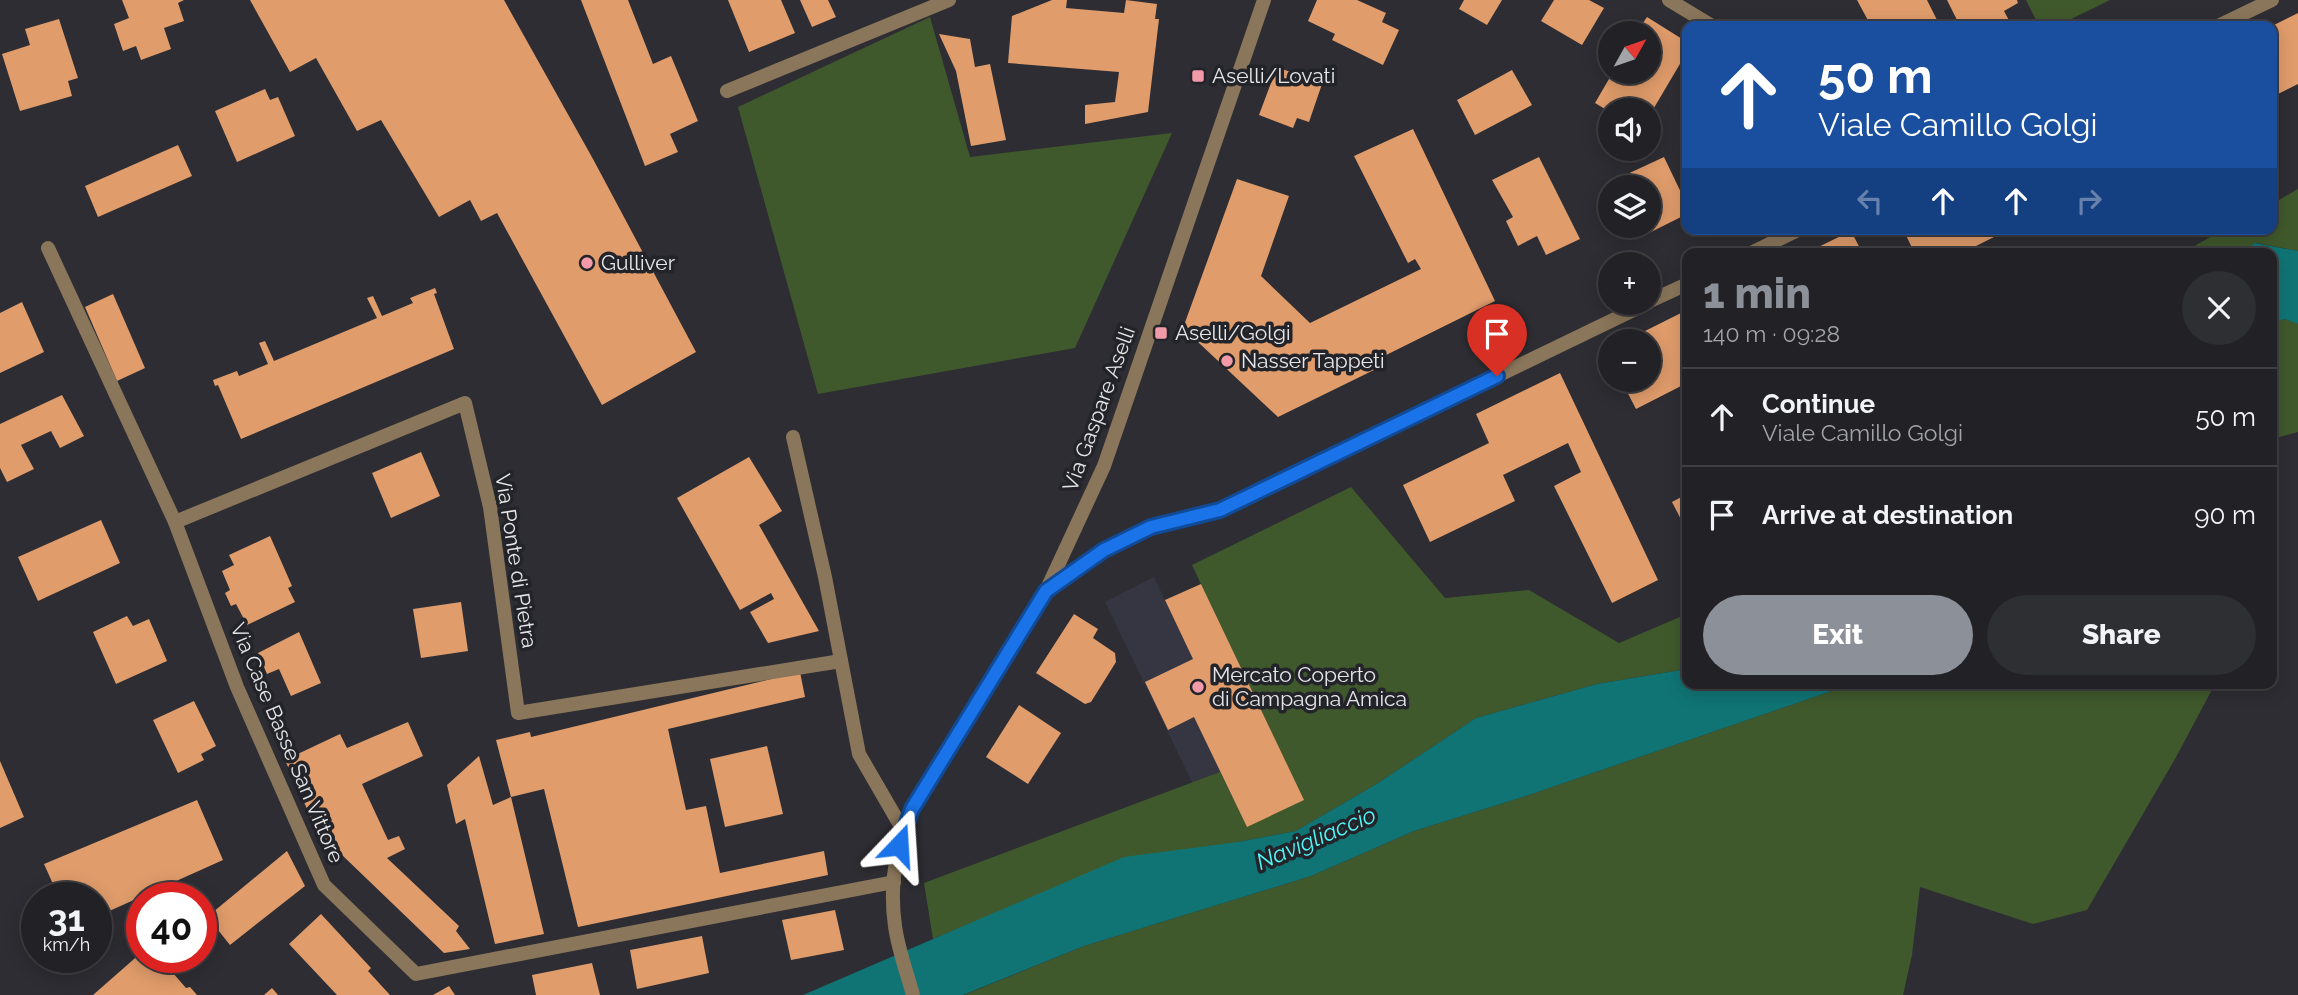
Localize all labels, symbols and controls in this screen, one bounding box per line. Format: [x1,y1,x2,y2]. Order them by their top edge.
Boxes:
north arrow [1598,21,1661,84]
map controls [1598,21,1661,392]
text: 50 m [1818,47,1933,104]
icon: ahead [1703,49,1794,140]
place label: Aselli/Lovati [1212,63,1335,88]
marker: Aselli/Lovati [1190,68,1206,84]
button: sound [1598,98,1661,161]
text: Viale Camillo Golgi [1818,106,2098,143]
button: layers [1598,175,1661,238]
icon: left [1851,182,1889,220]
icon: ahead [1924,182,1962,220]
icon: ahead [1997,182,2035,220]
icon: right [2070,182,2108,220]
place label: Gulliver [601,250,676,275]
button: + [1598,252,1661,315]
marker: Gulliver [579,255,595,271]
text: 1 min [1703,269,1811,318]
button: close [2182,271,2256,345]
pin [1467,304,1527,376]
icon: arrive [1478,315,1516,353]
place label: Aselli/Golgi [1175,320,1290,345]
text: 140 m · 09:28 [1703,320,1840,347]
street label: Via Gaspare Aselli [1057,323,1140,495]
marker: Aselli/Golgi [1153,325,1169,341]
button: − [1598,329,1661,392]
place label: Nasser Tappeti [1241,348,1385,373]
marker: Nasser Tappeti [1219,353,1235,369]
text: Continue [1762,389,1875,419]
icon: ahead [1703,398,1741,436]
text: 50 m [2195,402,2256,432]
text: Viale Camillo Golgi [1762,419,1963,446]
street label: Via Ponte di Pietra [490,472,543,650]
icon: arrive [1703,496,1741,534]
text: Arrive at destination [1762,500,2013,530]
text: 90 m [2194,500,2256,530]
button: Exit [1703,595,1973,675]
button: Share [1987,595,2256,675]
street label: Via Case Basse San Vittore [225,619,349,867]
place label: Mercato Coperto di Campagna Amica [1212,662,1407,711]
marker: Mercato Coperto di Campagna Amica [1190,679,1206,695]
water label: Navigliaccio [1252,800,1380,875]
position arrow [862,808,936,882]
speed limit sign: 40 [126,882,217,973]
text: 31 [48,898,85,939]
text: km/h [43,934,90,955]

